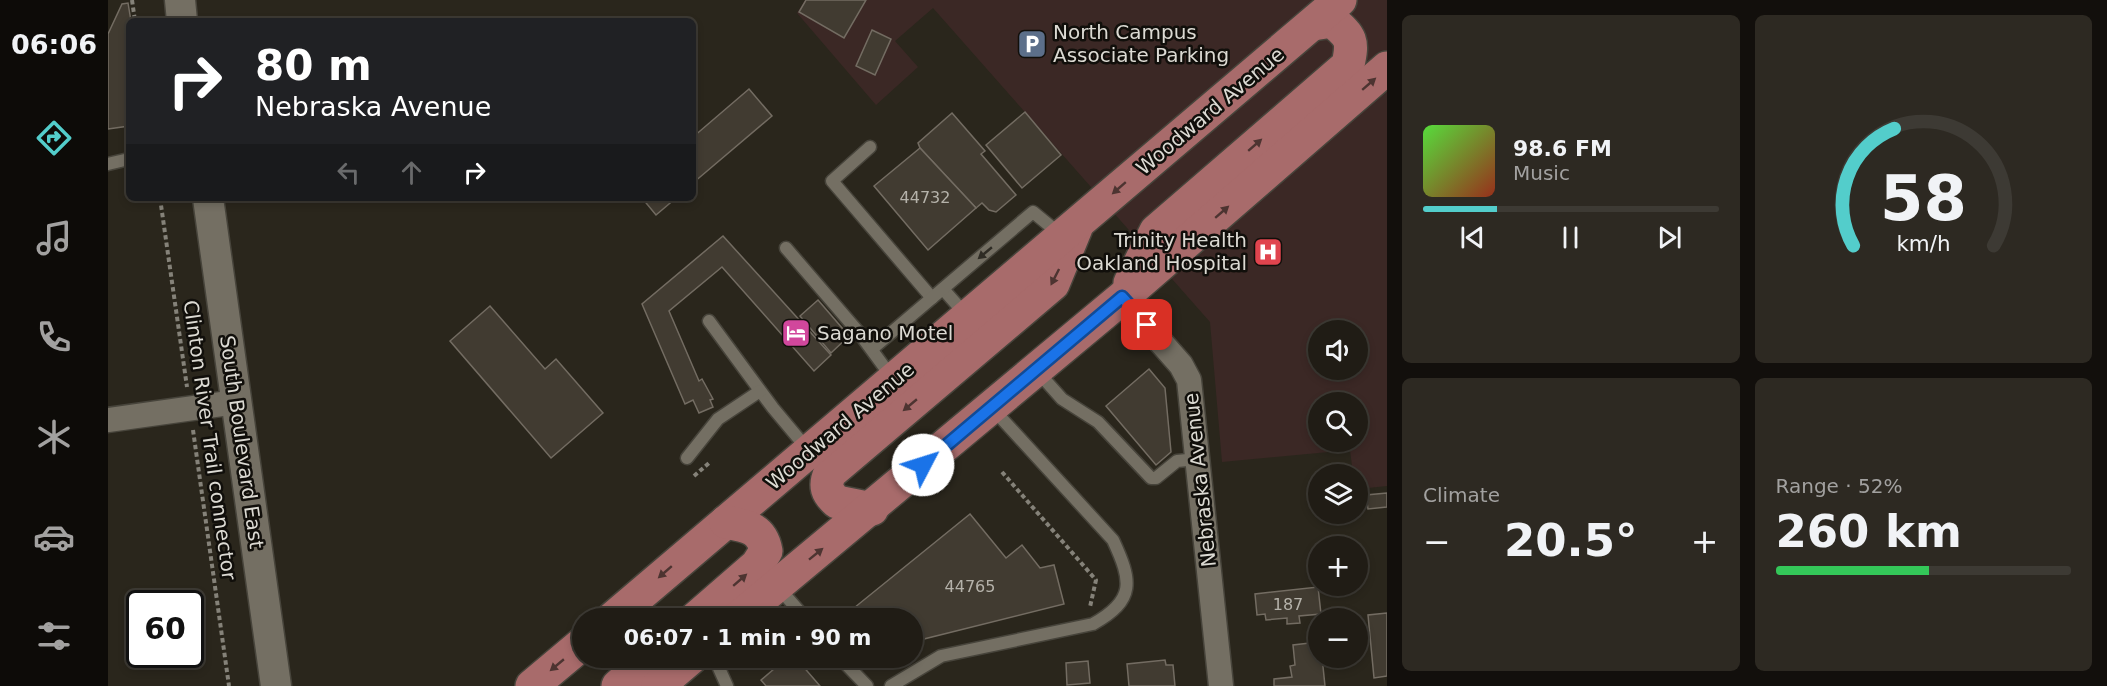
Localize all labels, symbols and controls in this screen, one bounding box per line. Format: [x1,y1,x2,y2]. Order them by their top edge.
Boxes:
place label: North Campus Associate Parking [1053,20,1229,67]
parking icon: North Campus Associate Parking [1016,28,1048,60]
text: 06:06 [11,29,97,60]
text: 80 m [255,41,372,90]
icon: right [156,42,234,120]
street label: Woodward Avenue [1131,42,1289,180]
one-way arrow [1361,78,1376,91]
text: Nebraska Avenue [255,91,491,122]
icon: directions [33,117,75,159]
text: 98.6 FM [1513,136,1612,161]
one-way arrow [1247,139,1262,152]
icon: left [332,156,365,189]
icon: ahead [395,156,428,189]
icon: right [458,156,491,189]
text: Music [1513,161,1570,185]
text: 58 [1880,162,1967,235]
one-way arrow [1111,182,1127,195]
house number: 44732 [900,188,950,207]
one-way arrow [1214,206,1229,219]
icon: music [33,217,75,259]
icon: previous [1456,221,1489,254]
icon: pause [1554,221,1587,254]
icon: next [1653,221,1686,254]
place label: Trinity Health Oakland Hospital [1076,228,1247,275]
text: km/h [1896,232,1950,257]
hospital icon: Trinity Health Oakland Hospital [1252,236,1284,268]
one-way arrow [978,246,993,259]
one-way arrow [1050,269,1060,286]
street label: Clinton River Trail connector [178,298,242,582]
pin [1121,299,1172,350]
icon: arrive [1130,308,1163,341]
icon: phone [33,316,75,358]
hotel icon: Sagano Motel [780,317,812,349]
map controls [1308,320,1368,668]
button: sound [1308,320,1368,380]
place label: Sagano Motel [817,321,953,345]
street label: South Boulevard East [215,334,269,550]
street label: Woodward Avenue [761,357,919,495]
street label: Nebraska Avenue [1179,392,1221,568]
button: search [1308,392,1368,452]
one-way arrow [902,399,918,412]
icon: climate [33,416,75,458]
position arrow [891,433,955,497]
button: layers [1308,464,1368,524]
text: Range · 52% [1776,474,1902,498]
text: Climate [1423,483,1500,507]
text: 260 km [1776,505,1962,558]
text: 20.5° [1504,514,1638,567]
icon: car [33,516,75,558]
text: − [1423,522,1451,561]
text: + [1691,522,1719,561]
button: + [1308,536,1368,596]
one-way arrow [808,548,823,561]
one-way arrow [658,565,673,578]
one-way arrow [732,574,747,587]
house number: 44765 [945,577,995,596]
speed limit sign: 60 [126,590,204,668]
house number: 187 [1273,595,1303,614]
button: − [1308,608,1368,668]
icon: filters [33,615,75,657]
text: 06:07 · 1 min · 90 m [624,625,871,650]
one-way arrow [549,659,565,672]

